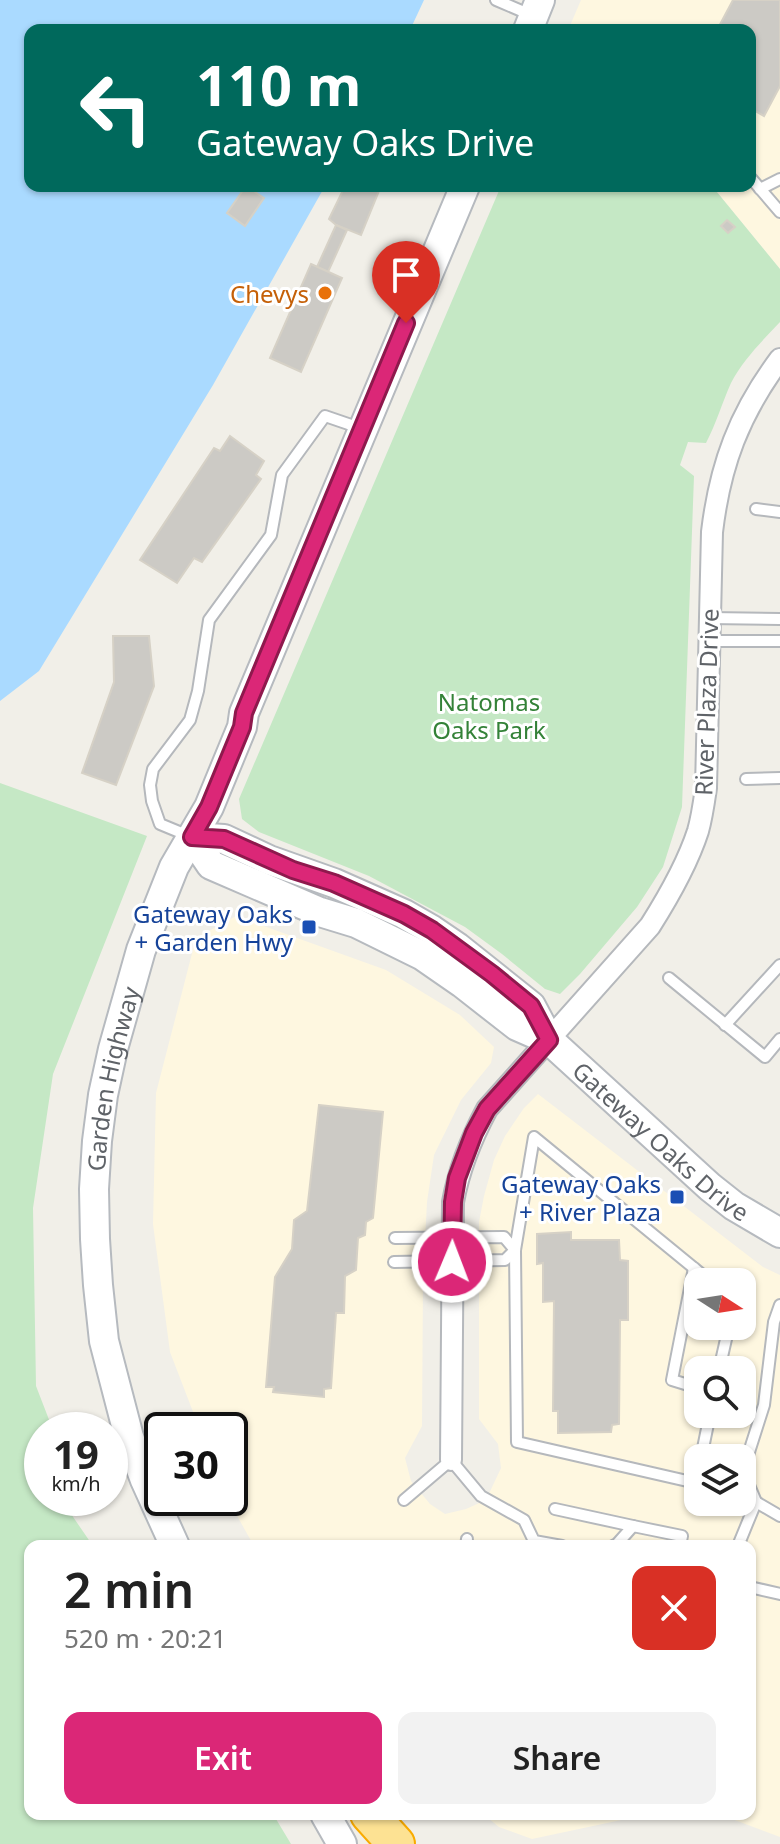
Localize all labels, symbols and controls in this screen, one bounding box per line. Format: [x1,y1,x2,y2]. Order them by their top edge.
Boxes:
text: 110 m [196,46,361,122]
icon: left [64,56,168,160]
text: Gateway Oaks Drive [196,118,534,167]
pin [372,241,440,323]
icon: arrive [384,253,428,297]
place label: Chevys [230,277,309,310]
marker: Chevys [316,284,334,302]
street label: River Plaza Drive [686,608,726,796]
park label: Natomas Oaks Park [432,685,546,746]
place label: Gateway Oaks + Garden Hwy [133,897,294,958]
marker: Gateway Oaks + Garden Hwy [300,918,318,936]
street label: Garden Highway [79,982,147,1172]
street label: Gateway Oaks Drive [566,1053,755,1228]
place label: Gateway Oaks + River Plaza [501,1167,661,1228]
marker: Gateway Oaks + River Plaza [668,1188,686,1206]
position arrow [410,1220,494,1304]
north arrow [684,1268,756,1340]
map controls [684,1268,756,1516]
button: search [684,1356,756,1428]
speed limit sign: 30 [144,1412,248,1516]
text: 19 [53,1426,99,1481]
button: layers [684,1444,756,1516]
text: km/h [51,1470,101,1497]
text: 2 min [64,1557,194,1622]
button: close [632,1566,716,1650]
text: 520 m · 20:21 [64,1620,227,1656]
button: Exit [64,1712,382,1804]
button: Share [398,1712,716,1804]

